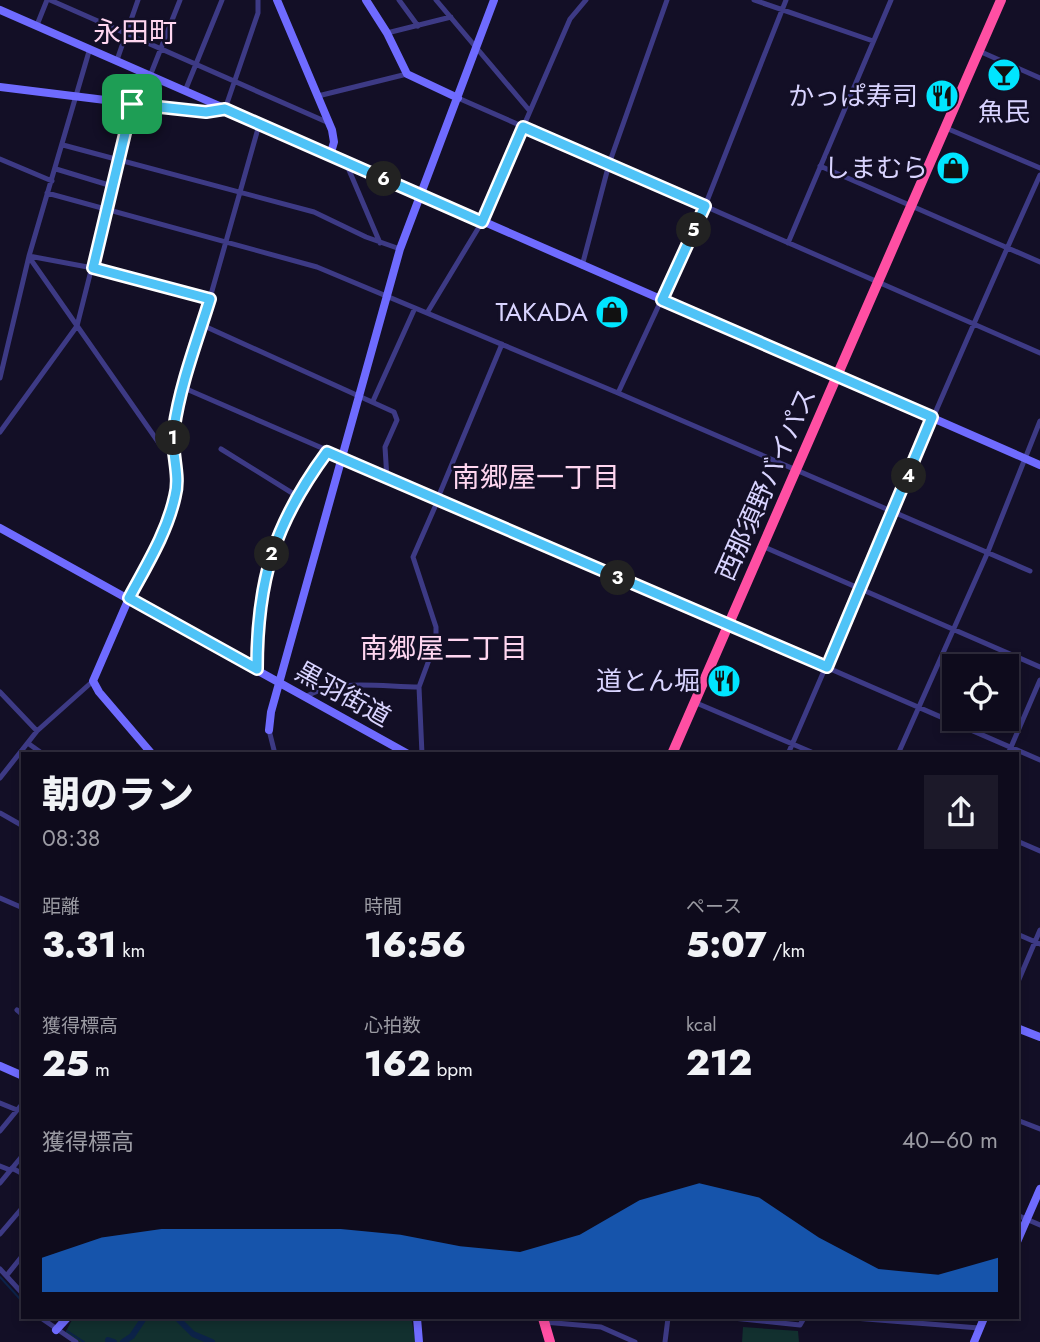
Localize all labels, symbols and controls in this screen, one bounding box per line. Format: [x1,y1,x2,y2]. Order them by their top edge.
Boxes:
district label: 永田町 [93,12,177,53]
bar icon: 魚民 [985,56,1023,94]
pin [102,74,162,134]
place label: かっぱ寿司 [788,77,918,115]
restaurant icon: かっぱ寿司 [923,77,961,115]
icon: arrive [113,85,151,123]
place label: 魚民 [978,93,1030,131]
place label: しまむら [824,149,928,187]
shop icon: しまむら [934,149,972,187]
pin: 6 [366,162,402,196]
text: 6 [377,165,390,192]
pin: 5 [676,212,712,247]
text: 5 [687,216,700,243]
place label: TAKADA [495,293,589,331]
shop icon: TAKADA [593,293,631,331]
street label: 西那須野バイパス [706,381,826,587]
pin: 1 [156,420,190,456]
text: 1 [168,424,177,451]
district label: 南郷屋一丁目 [452,457,620,498]
pin: 4 [892,458,926,494]
text: 4 [902,462,915,489]
pin: 2 [254,536,290,572]
text: 2 [265,540,278,567]
pin: 3 [600,560,636,596]
text: 3 [612,564,623,591]
district label: 南郷屋二丁目 [360,628,528,669]
street label: 黒羽街道 [288,652,398,736]
map controls [942,654,1019,731]
button: locate [942,654,1019,731]
place label: 道とん堀 [596,662,700,700]
restaurant icon: 道とん堀 [705,662,743,700]
text: 朝のラン [42,767,194,822]
button: share [924,775,998,849]
text: 08:38 [42,821,100,855]
text: 距離 [42,893,80,920]
text: 時間 [364,893,402,920]
text: ペース [686,893,742,920]
text: 3.31 [42,920,116,970]
text: 16:56 [364,920,466,970]
text: 5:07 [686,920,767,970]
text: km [116,937,145,964]
text: /km [767,937,805,964]
text: kcal [686,1011,717,1038]
text: 獲得標高 [42,1012,118,1039]
text: 心拍数 [364,1012,421,1039]
text: 212 [686,1038,752,1088]
text: 25 [42,1039,89,1089]
text: 162 [364,1039,431,1089]
text: m [89,1056,110,1083]
text: bpm [431,1056,473,1083]
text: 40–60 m [902,1123,998,1157]
text: 獲得標高 [42,1125,134,1159]

